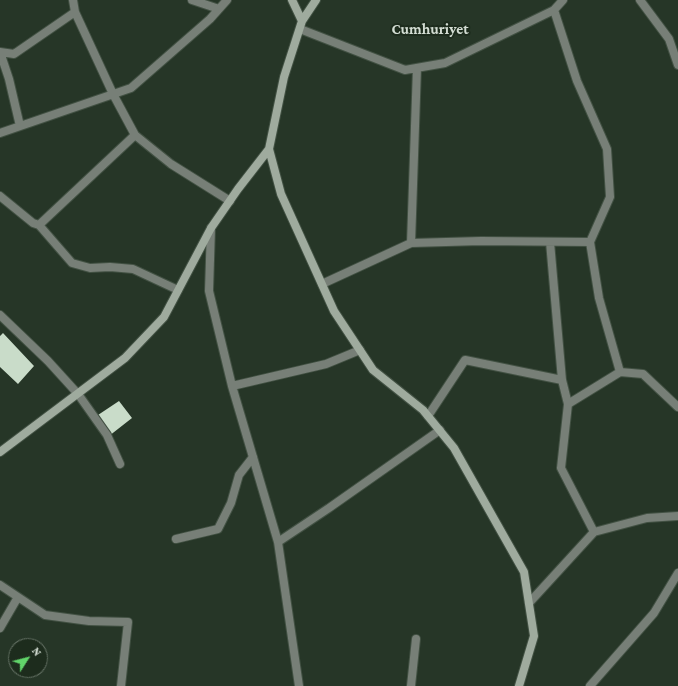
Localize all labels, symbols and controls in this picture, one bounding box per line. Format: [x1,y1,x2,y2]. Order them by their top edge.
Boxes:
district label: Cumhuriyet [391,20,469,38]
north arrow [8,638,48,678]
text: N [30,645,44,658]

